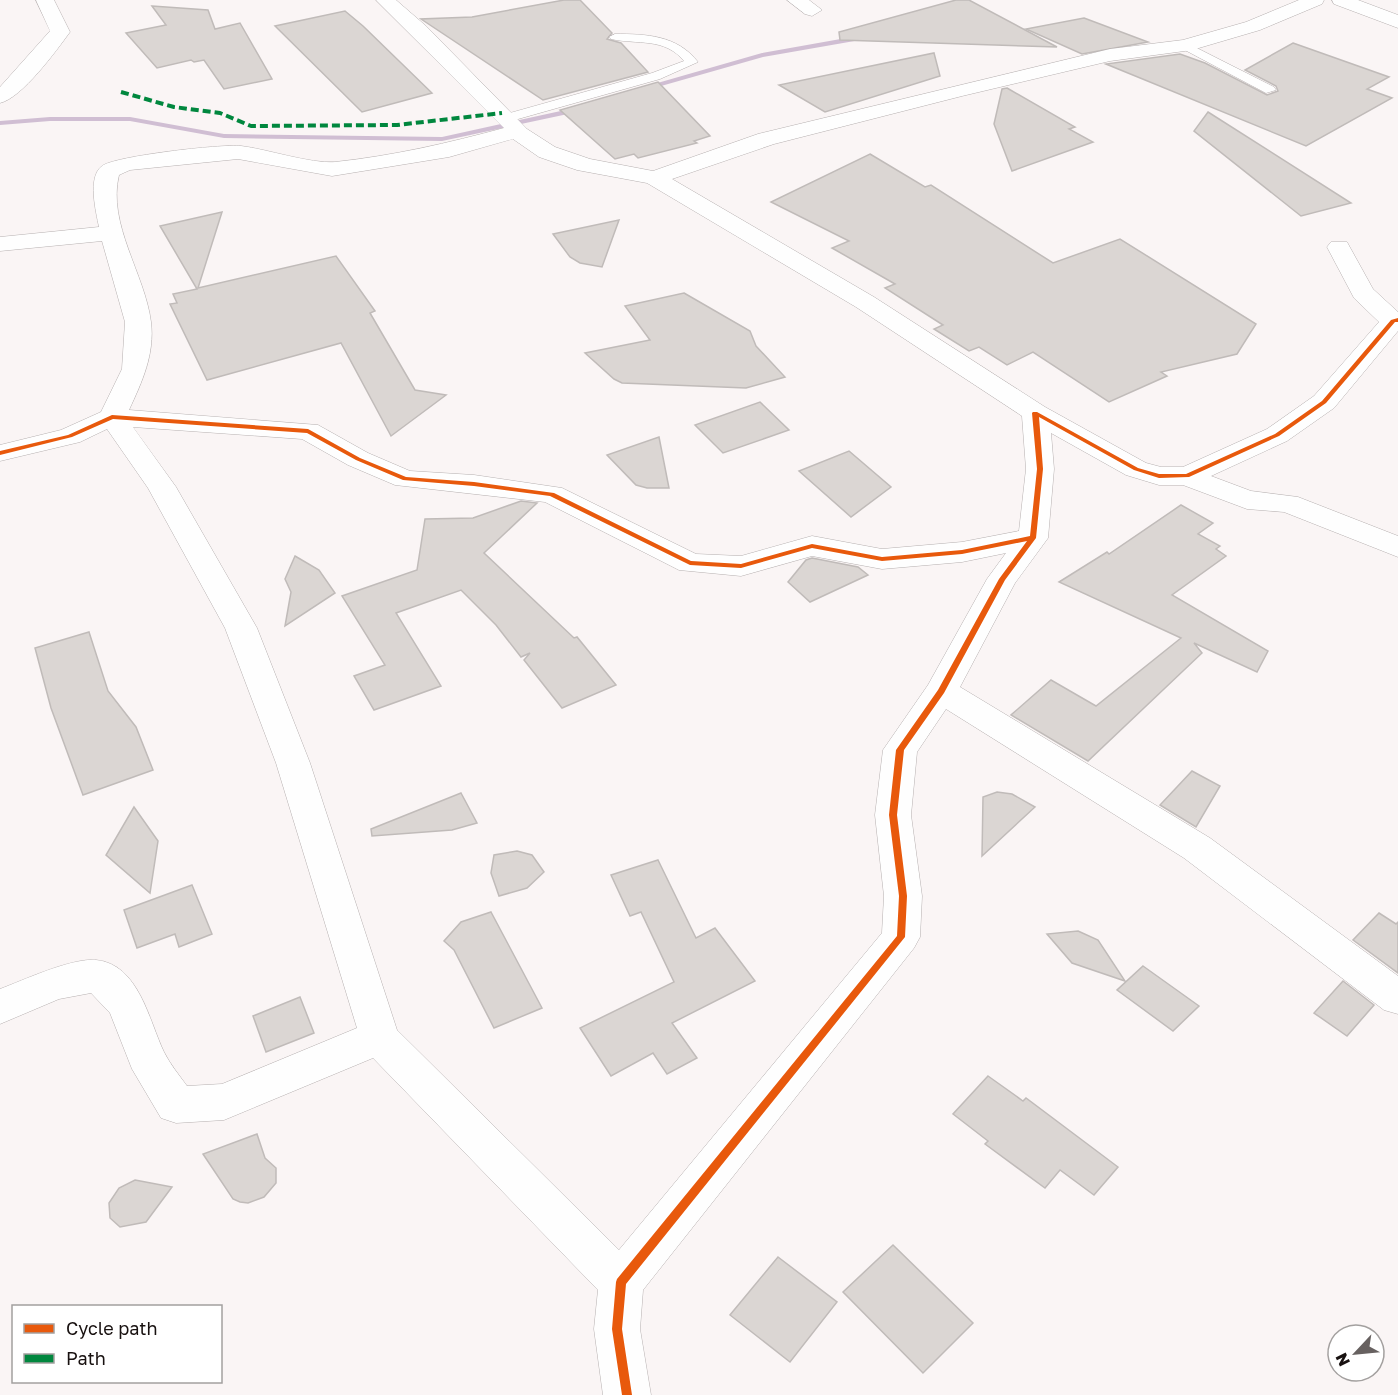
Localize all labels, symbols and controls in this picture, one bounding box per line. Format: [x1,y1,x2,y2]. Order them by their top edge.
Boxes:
legend [12,1305,222,1383]
text: Cycle path [66,1317,158,1339]
north arrow [1326,1323,1386,1383]
text: Path [66,1347,106,1369]
text: N [1331,1350,1354,1369]

